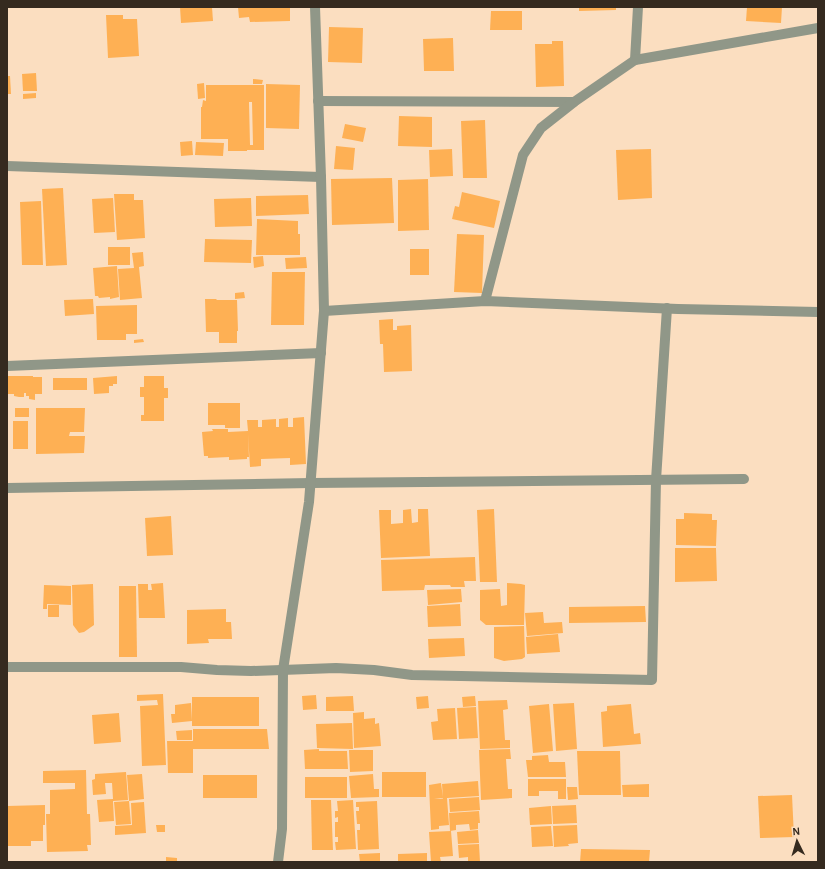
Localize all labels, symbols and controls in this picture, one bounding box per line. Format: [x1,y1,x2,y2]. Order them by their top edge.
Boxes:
north arrow [777,821,817,861]
text: N [792,826,800,837]

